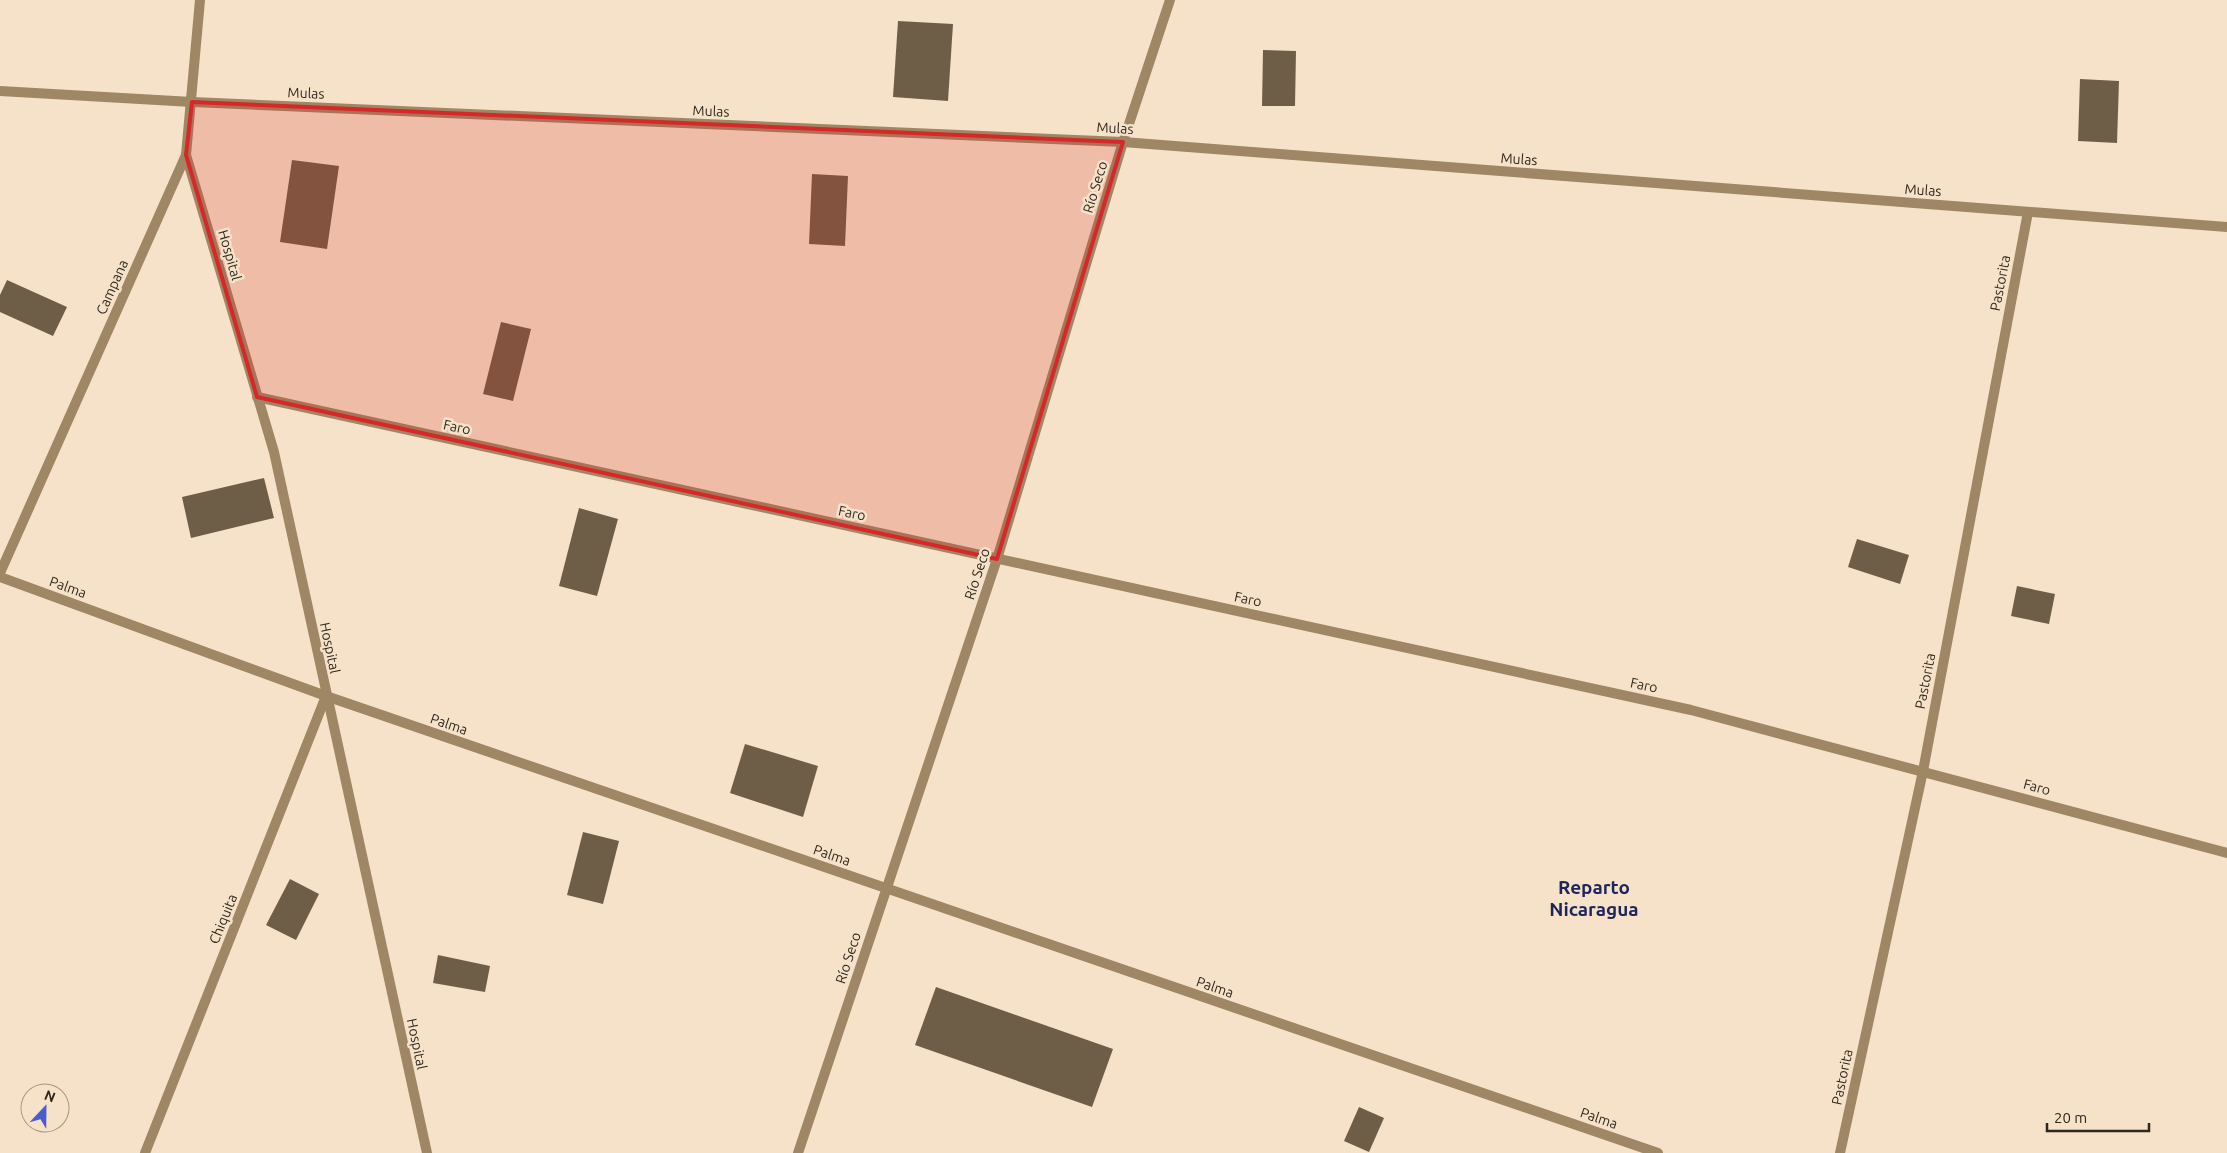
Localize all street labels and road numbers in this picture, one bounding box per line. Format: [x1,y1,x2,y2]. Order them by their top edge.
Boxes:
street label: Mulas [287,84,325,102]
street label: Mulas [692,102,730,120]
street label: Mulas [1096,119,1134,137]
street label: Mulas [1500,150,1538,168]
street label: Río Seco [1080,159,1110,215]
street label: Mulas [1904,181,1942,199]
street label: Hospital [215,228,245,282]
street label: Pastorita [1987,254,2013,312]
street label: Campana [93,257,131,317]
street label: Faro [442,416,472,438]
street label: Faro [837,502,867,524]
street label: Río Seco [961,546,993,602]
street label: Palma [47,573,89,601]
street label: Faro [1233,588,1263,610]
street label: Hospital [317,621,343,675]
street label: Pastorita [1912,652,1938,710]
street label: Faro [1629,674,1659,696]
street label: Palma [428,710,470,738]
street label: Faro [2022,776,2052,798]
street label: Palma [811,841,853,869]
street label: Chiquita [206,892,240,946]
street label: Río Seco [832,930,864,986]
street label: Palma [1194,973,1236,1001]
street label: Hospital [404,1017,430,1071]
street label: Pastorita [1828,1048,1856,1106]
street label: Palma [1578,1104,1620,1132]

